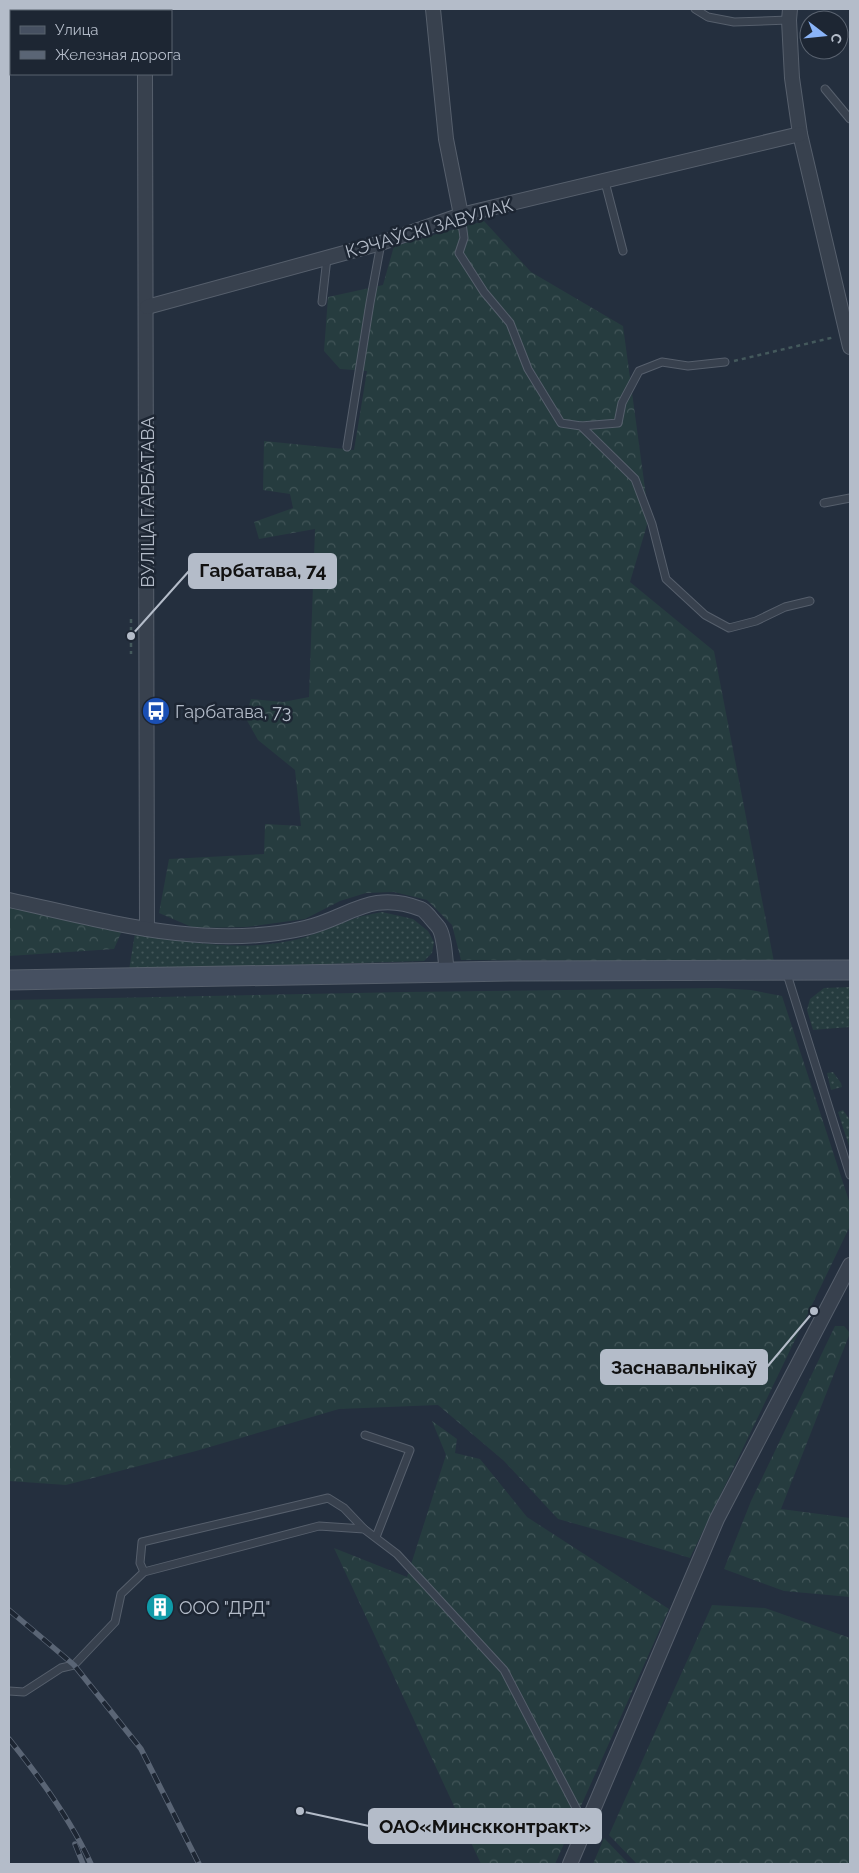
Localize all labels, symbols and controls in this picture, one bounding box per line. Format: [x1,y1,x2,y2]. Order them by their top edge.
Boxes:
legend [10,10,172,75]
north arrow [799,10,849,60]
text: Улица [55,21,99,39]
text: С [827,32,846,46]
text: Железная дорога [55,46,181,64]
street label: КЭЧАЎСКІ ЗАВУЛАК [343,194,515,262]
street label: ВУЛІЦА ГАРБАТАВА [137,417,158,587]
callout: Гарбатава, 74 [189,554,336,588]
text: Гарбатава, 74 [199,559,327,581]
bus stop icon: Гарбатава, 73 [141,696,171,726]
place label: Гарбатава, 73 [175,701,291,722]
callout: Заснавальнікаў [601,1350,767,1384]
text: Заснавальнікаў [611,1356,758,1378]
building icon: ООО "ДРД" [145,1592,175,1622]
place label: ООО "ДРД" [179,1597,271,1618]
callout: ОАО«Минскконтракт» [369,1809,601,1843]
text: ОАО«Минскконтракт» [379,1815,591,1837]

